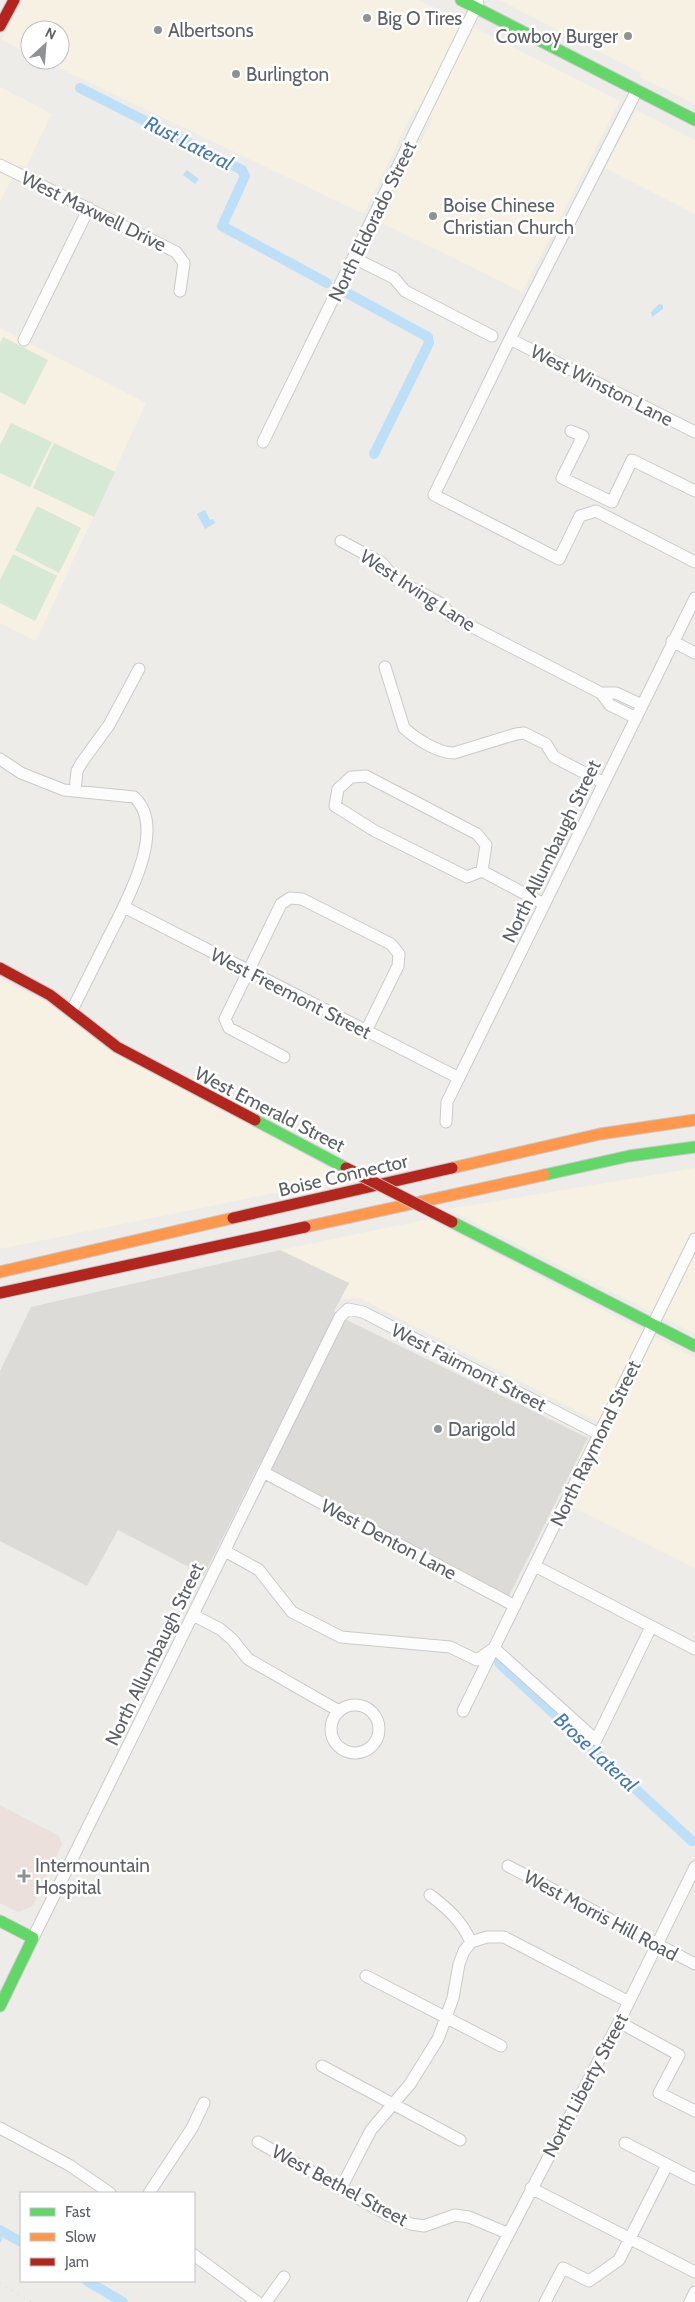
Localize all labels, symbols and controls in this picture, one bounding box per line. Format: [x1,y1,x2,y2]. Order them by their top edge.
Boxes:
place label: Big O Tires [377,7,462,30]
marker: Big O Tires [361,12,373,24]
place label: Albertsons [168,19,254,42]
north arrow [20,20,70,70]
text: N [42,23,59,44]
marker: Albertsons [152,24,164,36]
place label: Cowboy Burger [495,25,618,48]
marker: Cowboy Burger [622,30,634,42]
place label: Burlington [246,63,329,86]
marker: Burlington [230,68,242,80]
water label: Rust Lateral [141,111,237,176]
street label: North Eldorado Street [324,137,422,305]
street label: West Maxwell Drive [18,166,170,257]
place label: Boise Chinese Christian Church [443,194,574,239]
marker: Boise Chinese Christian Church [427,210,439,222]
street label: West Winston Lane [527,340,677,431]
street label: West Irving Lane [356,545,480,636]
street label: North Allumbaugh Street [497,756,606,946]
street label: West Freemont Street [207,943,375,1044]
street label: West Emerald Street [191,1062,349,1157]
street label: Boise Connector [276,1149,410,1202]
street label: West Fairmont Street [388,1318,551,1417]
street label: North Raymond Street [545,1356,646,1530]
place label: Darigold [448,1418,516,1441]
marker: Darigold [432,1423,444,1435]
street label: West Denton Lane [317,1494,461,1585]
street label: North Allumbaugh Street [100,1559,209,1749]
water label: Brose Lateral [549,1707,643,1797]
place label: Intermountain Hospital [35,1854,150,1899]
street label: West Morris Hill Road [520,1865,682,1966]
marker: Intermountain Hospital [17,1869,31,1883]
street label: North Liberty Street [538,2009,633,2161]
street label: West Bethel Street [268,2140,412,2231]
legend [20,2192,195,2282]
text: Fast [65,2203,90,2221]
text: Slow [65,2228,96,2246]
text: Jam [64,2253,89,2271]

